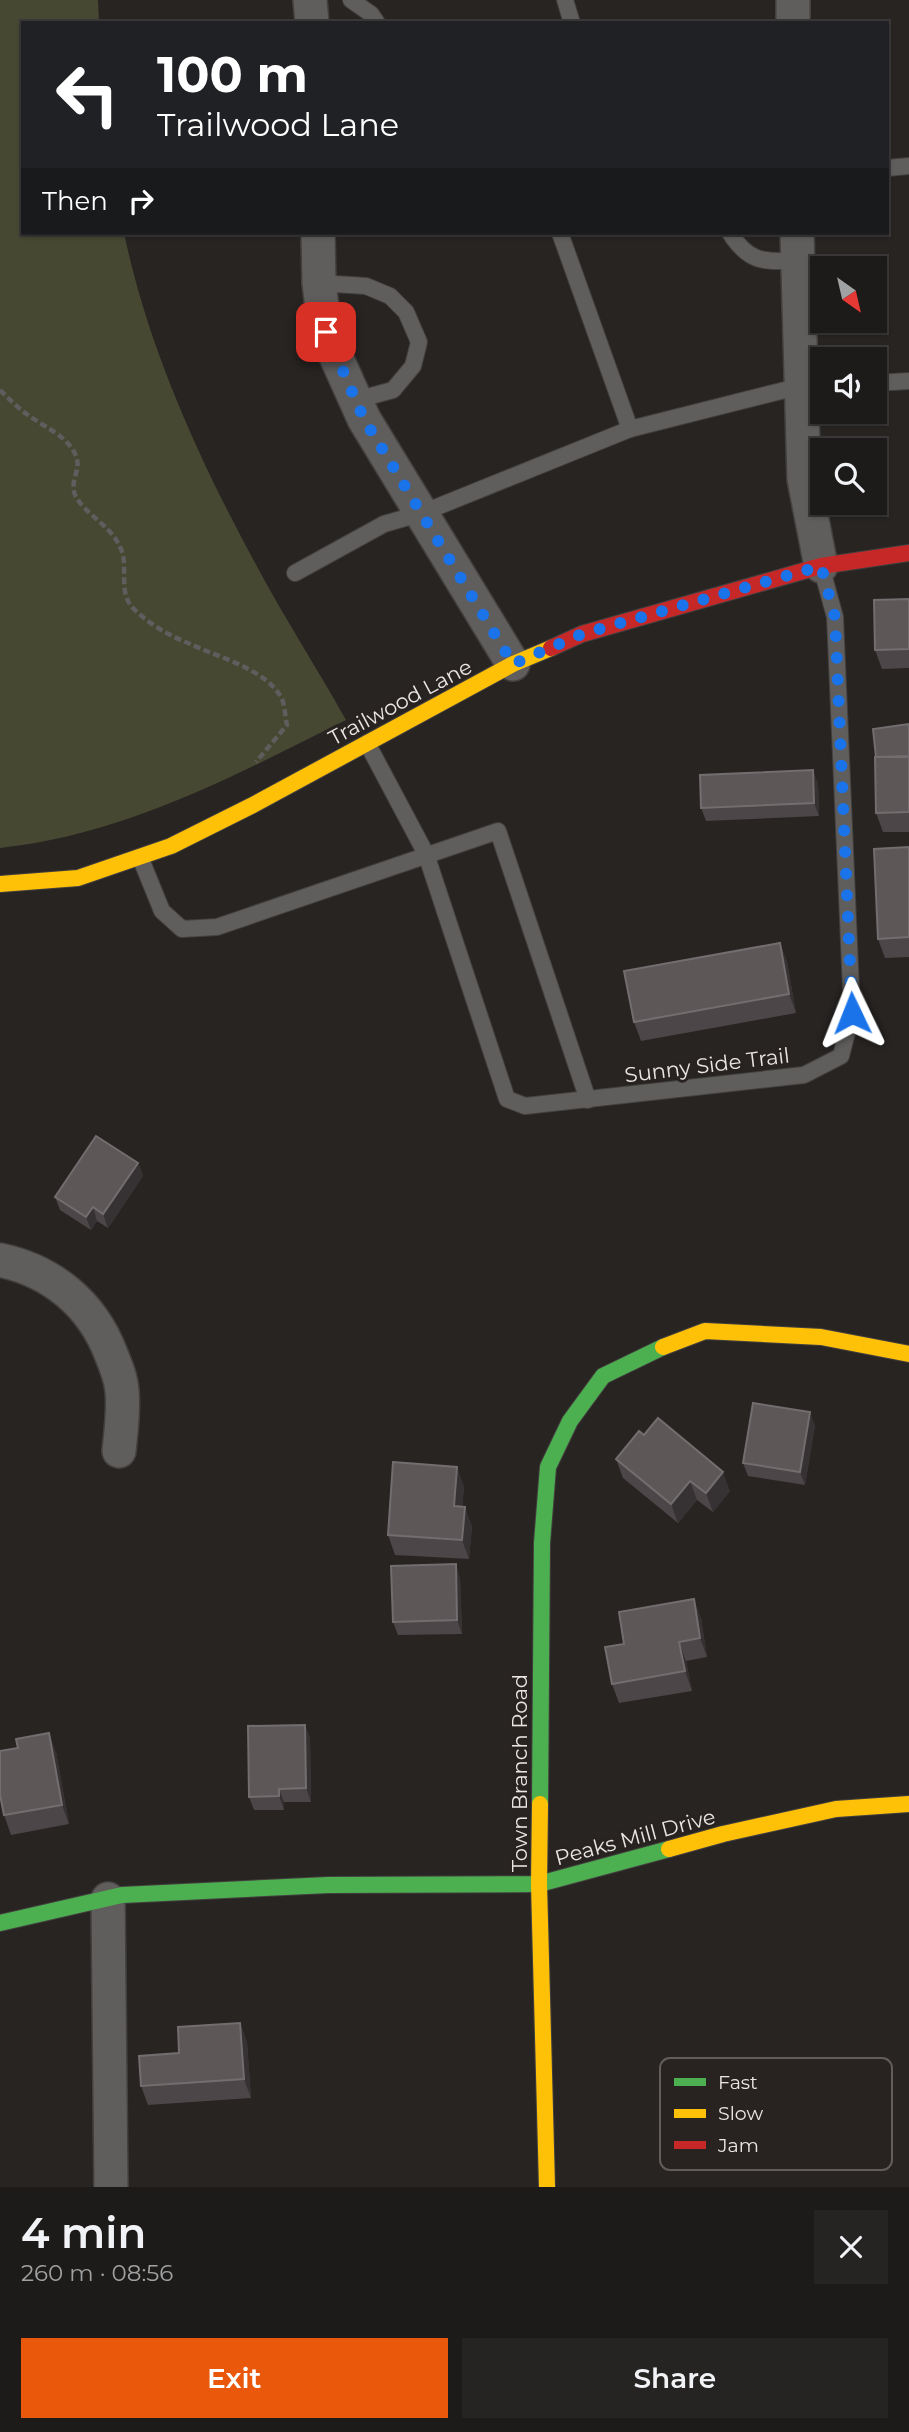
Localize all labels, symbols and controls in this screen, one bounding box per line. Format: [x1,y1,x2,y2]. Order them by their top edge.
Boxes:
text: 100 m [157,45,308,104]
icon: left [42,49,133,140]
text: Trailwood Lane [157,105,399,144]
icon: right [122,182,160,220]
text: Then [42,185,108,217]
north arrow [810,256,887,332]
map controls [810,256,887,515]
pin [296,302,356,362]
icon: arrive [307,313,345,351]
button: sound [810,347,887,424]
button: search [810,438,887,515]
street label: Trailwood Lane [324,654,476,750]
position arrow [815,976,889,1050]
street label: Sunny Side Trail [623,1042,791,1088]
street label: Town Branch Road [507,1674,532,1872]
street label: Peaks Mill Drive [552,1804,718,1870]
legend [660,2058,892,2170]
text: Fast [718,2071,758,2094]
text: Slow [718,2102,763,2125]
text: Jam [717,2134,759,2157]
text: 4 min [21,2207,146,2259]
button: close [814,2210,888,2284]
text: 260 m · 08:56 [21,2259,173,2287]
button: Exit [21,2338,448,2418]
button: Share [462,2338,888,2418]

